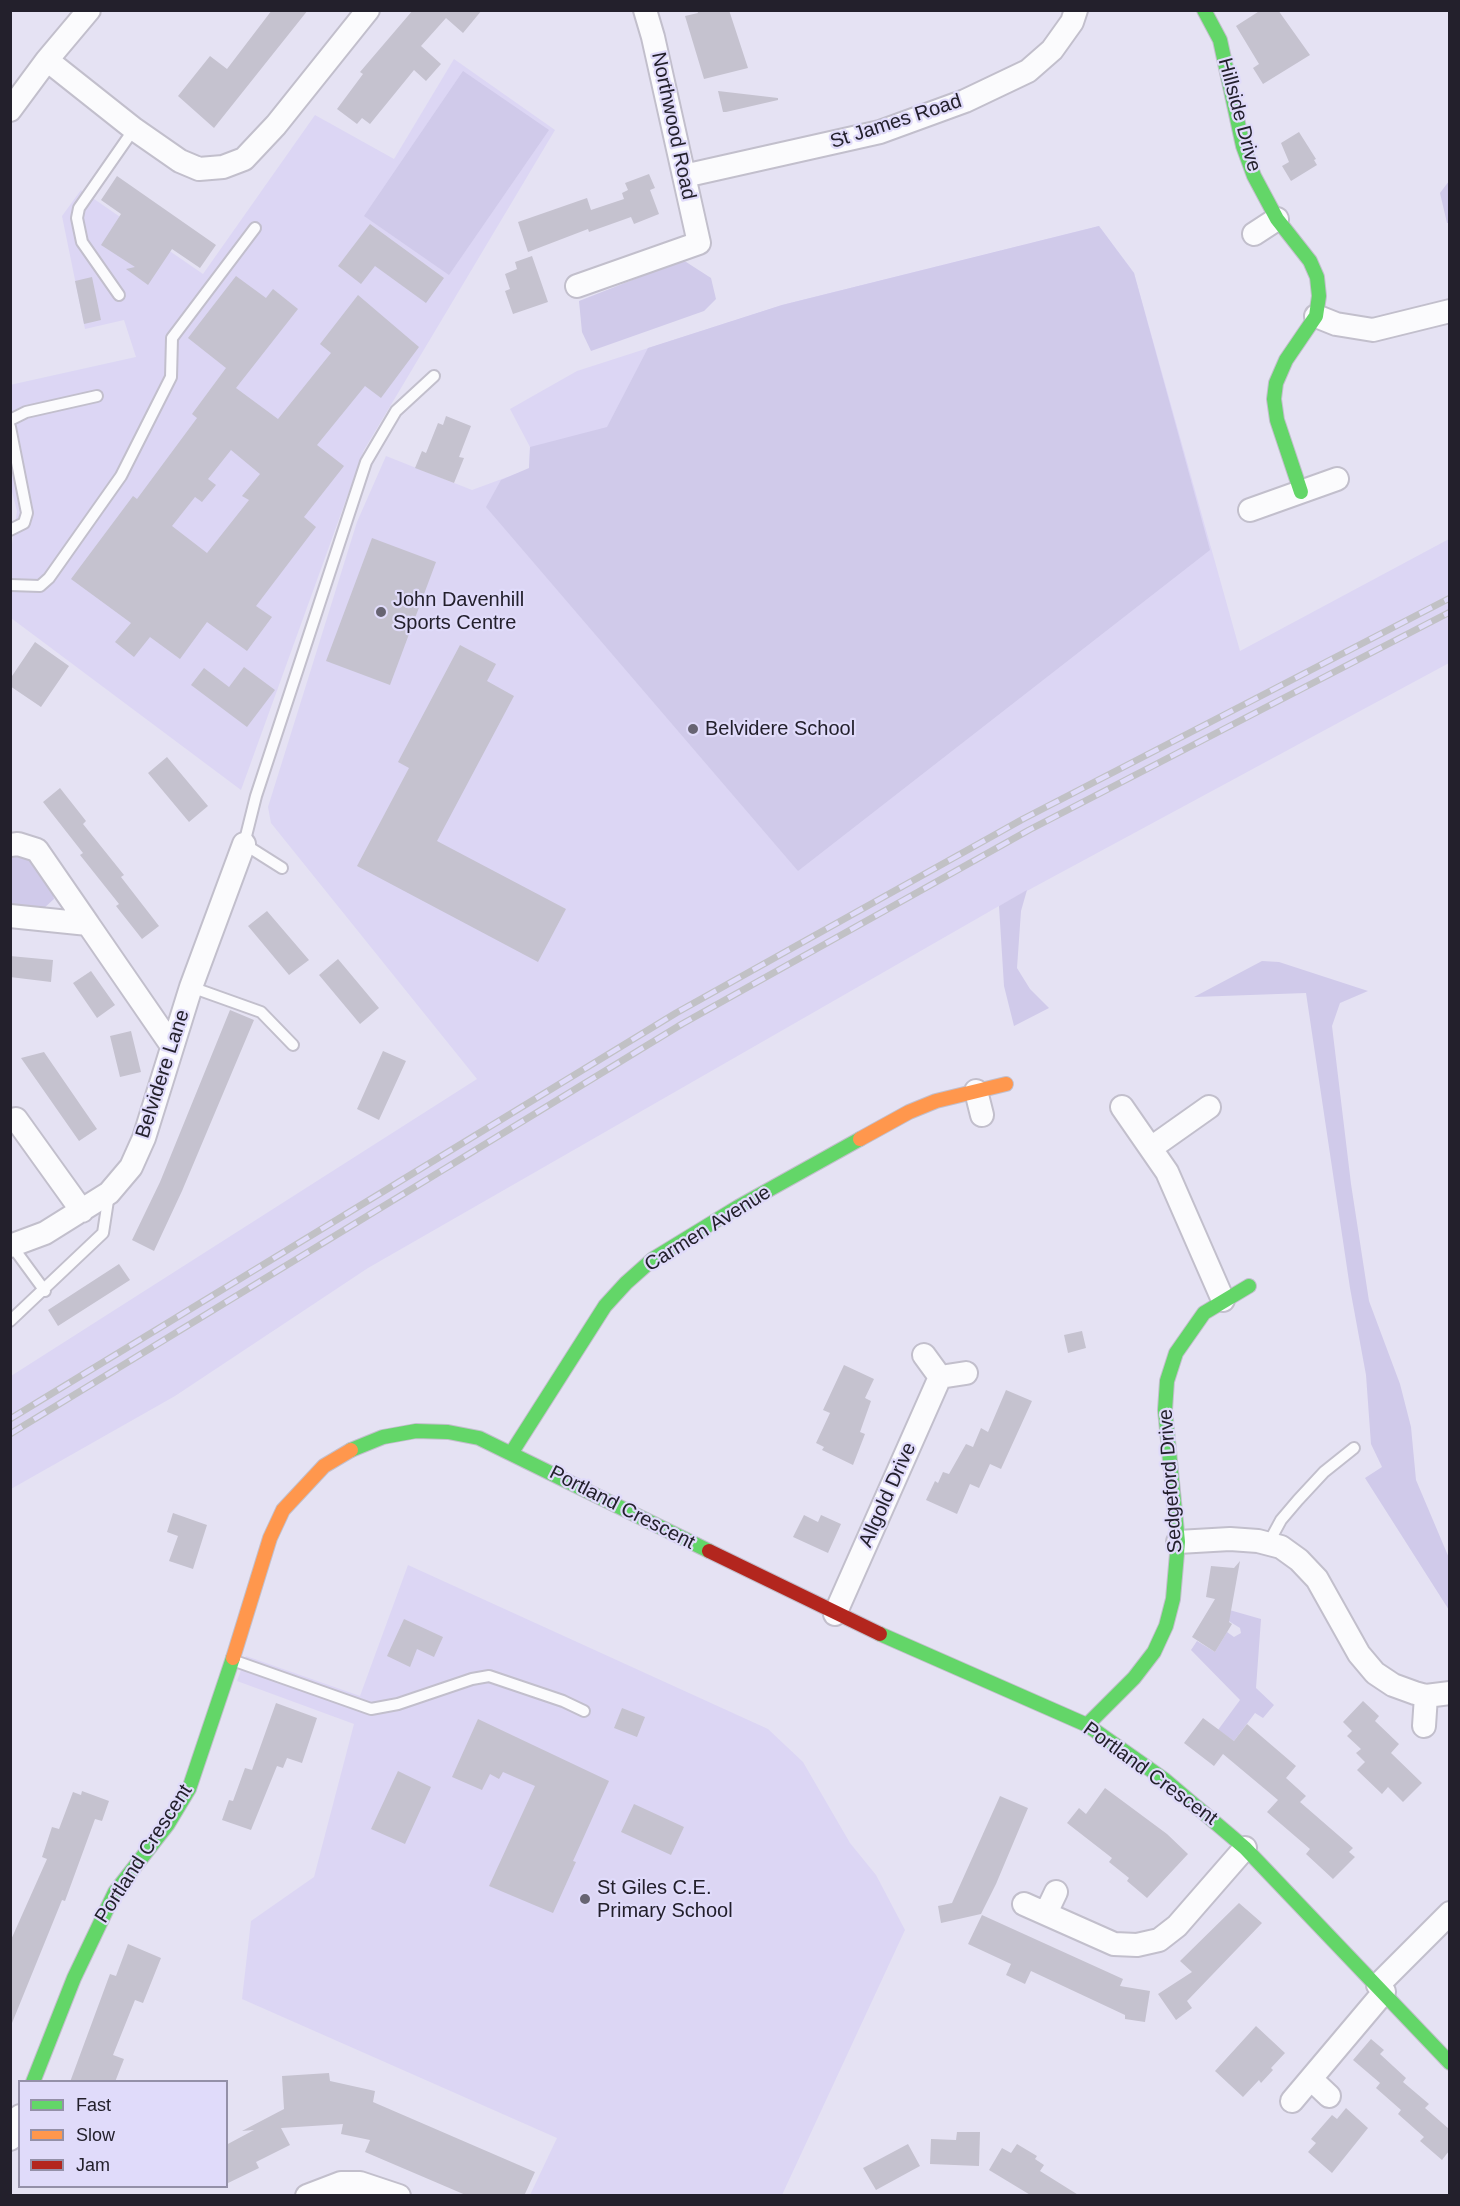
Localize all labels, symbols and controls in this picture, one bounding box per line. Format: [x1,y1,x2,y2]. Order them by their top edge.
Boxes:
street label: Northwood Road [646,50,700,202]
street label: Hillside Drive [1212,56,1266,174]
street label: St James Road [827,89,965,155]
place label: John Davenhill Sports Centre [393,588,524,635]
marker: John Davenhill Sports Centre [374,605,388,619]
place label: Belvidere School [705,717,855,741]
marker: Belvidere School [686,722,700,736]
street label: Belvidere Lane [131,1007,195,1141]
street label: Carmen Avenue [641,1181,775,1277]
street label: Sedgeford Drive [1154,1408,1188,1554]
street label: Allgold Drive [854,1439,922,1551]
street label: Portland Crescent [545,1461,699,1555]
street label: Portland Crescent [1078,1717,1222,1831]
street label: Portland Crescent [90,1780,198,1928]
place label: St Giles C.E. Primary School [597,1876,733,1923]
marker: St Giles C.E. Primary School [578,1892,592,1906]
legend [18,2080,228,2188]
text: Fast [76,2095,111,2115]
text: Slow [76,2125,115,2145]
text: Jam [76,2155,110,2175]

